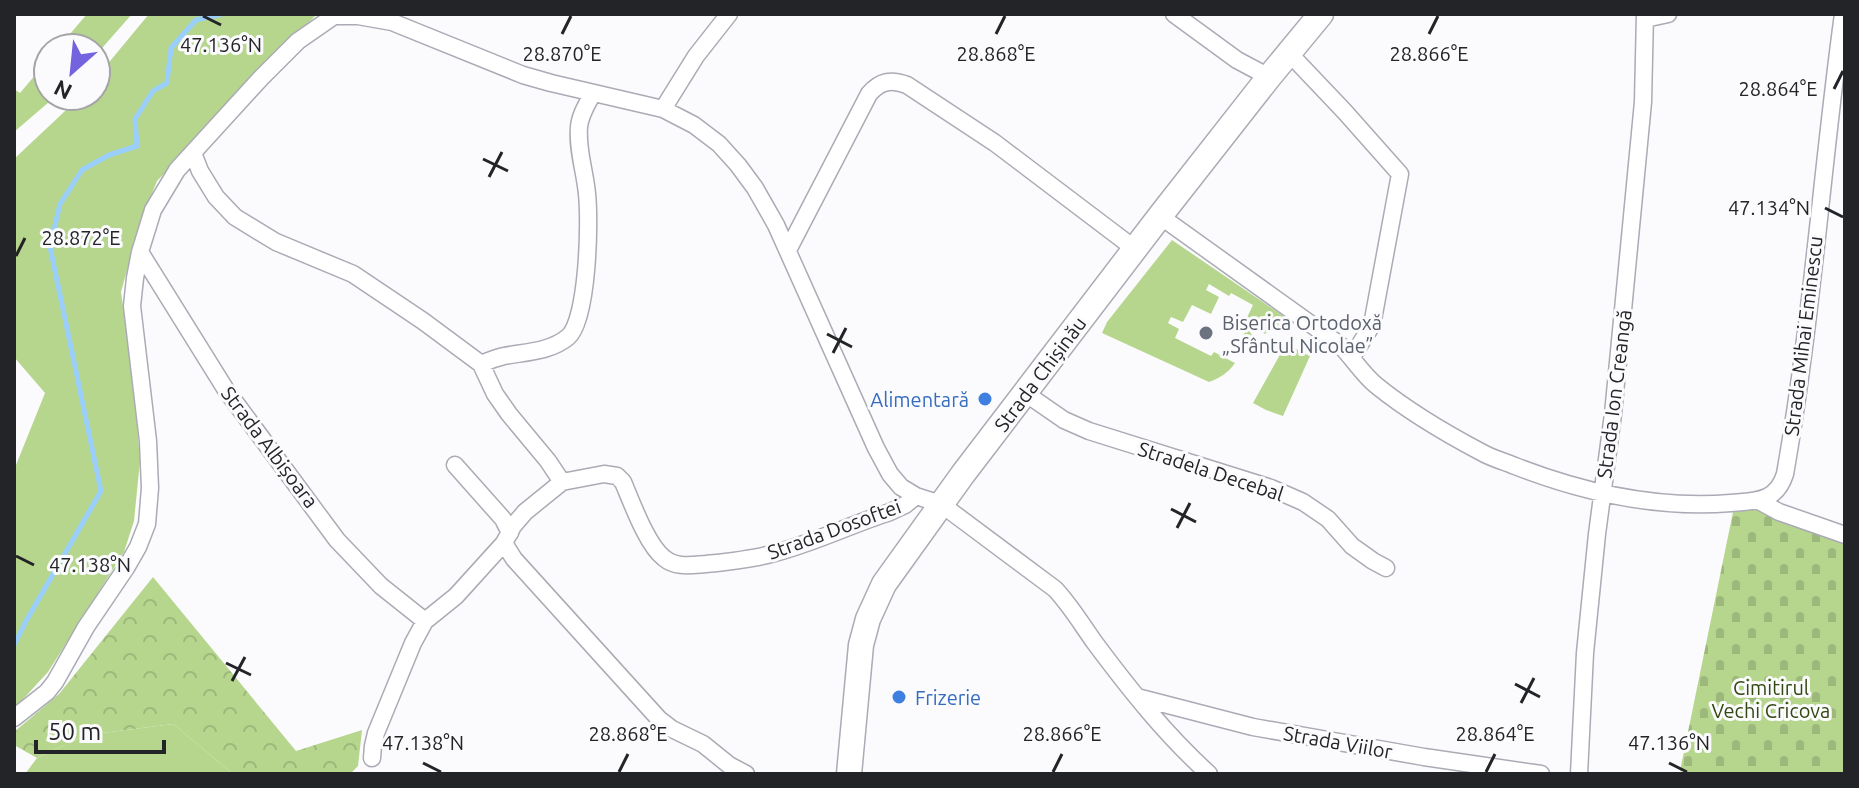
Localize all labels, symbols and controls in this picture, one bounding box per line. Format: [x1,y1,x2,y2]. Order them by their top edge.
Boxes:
north arrow [32,32,112,112]
text: 47.136°N [180,33,262,56]
text: 28.870°E [523,42,602,65]
text: 28.868°E [957,42,1036,65]
text: 28.866°E [1390,42,1469,65]
text: N [50,75,76,105]
text: 28.864°E [1739,77,1818,100]
text: 47.134°N [1728,196,1810,219]
text: 28.872°E [42,226,121,249]
street label: Strada Mihai Eminescu [1779,235,1827,437]
street label: Strada Ion Creangă [1592,308,1636,480]
place label: Biserica Ortodoxă „Sfântul Nicolae” [1222,311,1382,357]
street label: Strada Chișinău [989,312,1091,436]
marker: Biserica Ortodoxă „Sfântul Nicolae” [1197,324,1215,342]
street label: Strada Albișoara [217,382,323,512]
place label: Alimentară [870,388,969,411]
marker: Alimentară [976,390,994,408]
street label: Stradela Decebal [1135,437,1287,505]
street label: Strada Dosoftei [764,494,904,564]
text: 47.138°N [49,553,131,576]
park label: Cimitirul Vechi Cricova [1712,676,1830,722]
place label: Frizerie [915,686,981,709]
marker: Frizerie [890,688,908,706]
scale bar [36,704,164,754]
text: 50 m [48,718,101,745]
street label: Strada Viilor [1282,721,1395,763]
text: 28.868°E [589,722,668,745]
text: 28.866°E [1023,722,1102,745]
text: 28.864°E [1456,722,1535,745]
text: 47.138°N [382,731,464,754]
text: 47.136°N [1628,731,1710,754]

